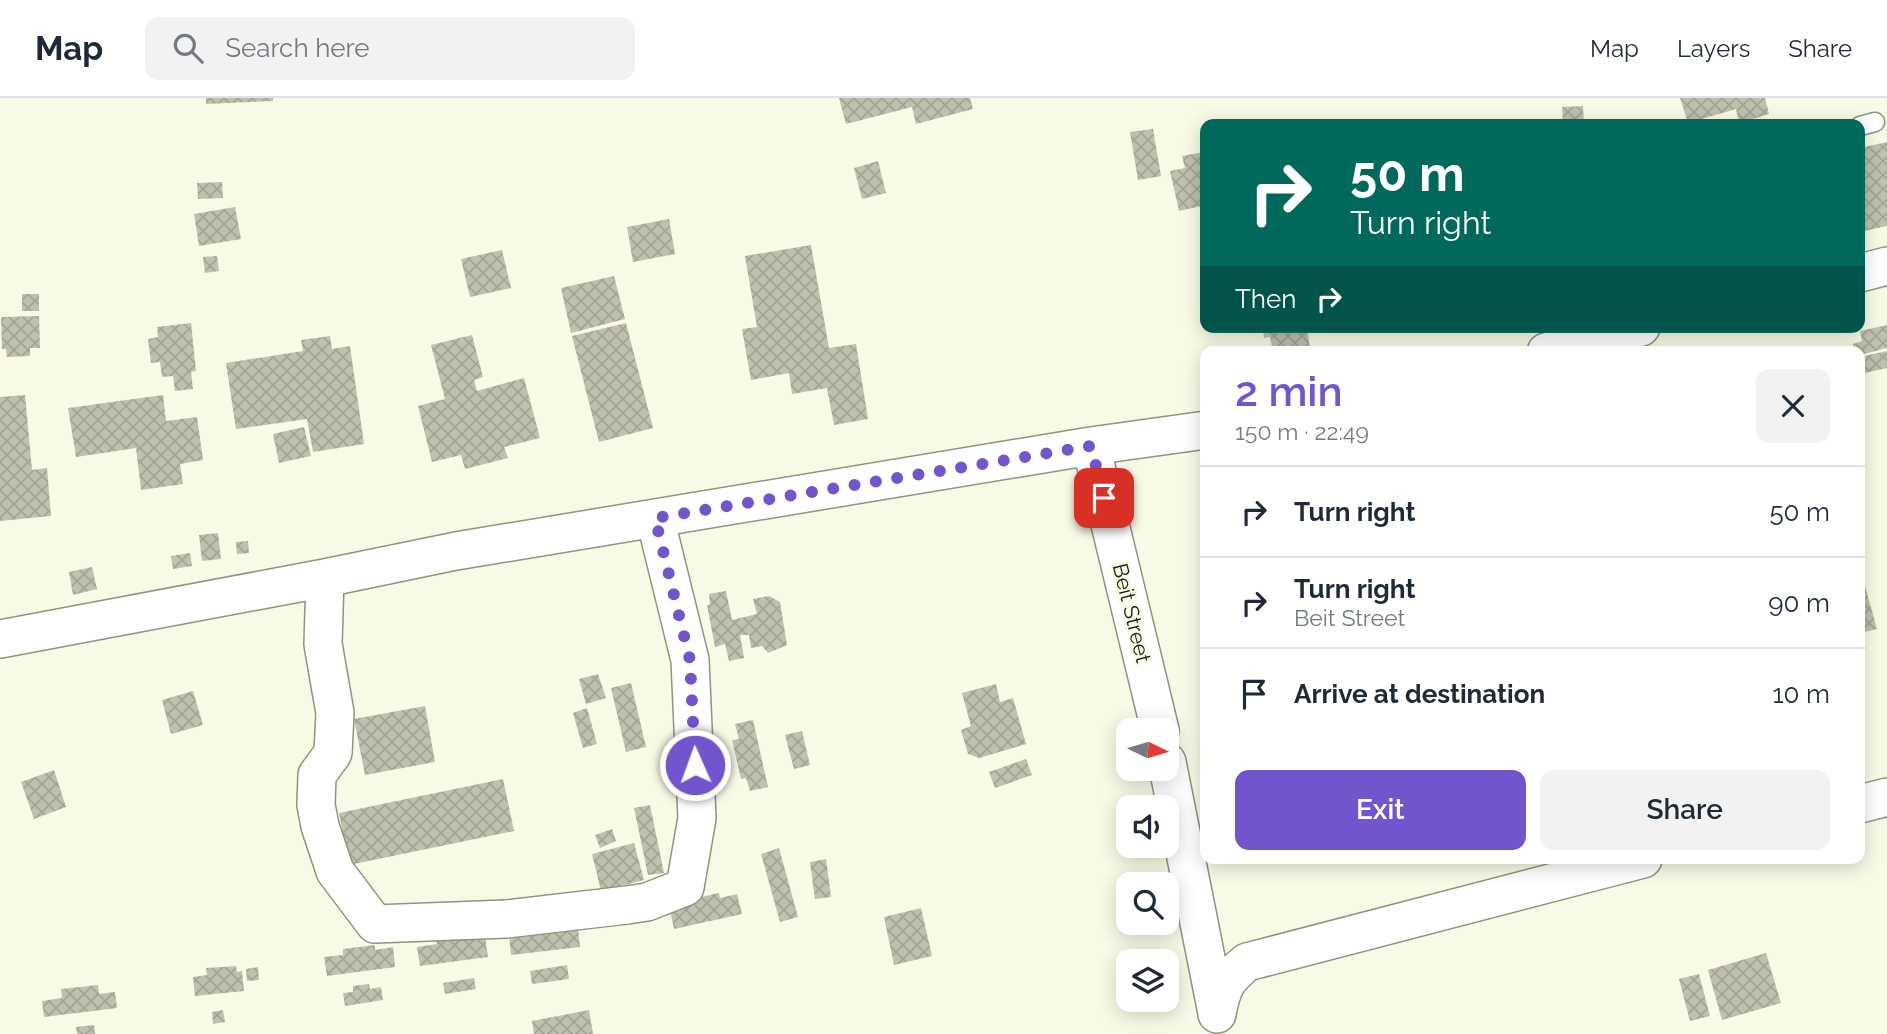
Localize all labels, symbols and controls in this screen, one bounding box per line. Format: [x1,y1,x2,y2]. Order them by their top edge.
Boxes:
search box [145,17,635,80]
text: Map [35,29,103,68]
icon: search [169,29,207,67]
text: Search here [225,33,370,63]
text: Map [1590,34,1639,63]
text: Layers [1677,34,1750,63]
text: Share [1788,34,1852,63]
text: 50 m [1350,145,1465,202]
icon: right [1235,147,1326,238]
text: Turn right [1350,204,1491,241]
icon: right [1310,280,1348,318]
text: Then [1235,284,1296,314]
text: 2 min [1235,367,1343,416]
button: close [1756,369,1830,443]
text: 150 m · 22:49 [1235,418,1369,445]
pin [1074,468,1134,528]
icon: arrive [1085,479,1123,517]
icon: right [1235,493,1273,531]
text: Turn right [1294,497,1415,527]
text: 50 m [1769,497,1830,527]
street label: Beit Street [1108,561,1156,665]
text: Turn right [1294,574,1415,604]
icon: right [1235,584,1273,622]
text: 90 m [1768,588,1830,618]
text: Beit Street [1294,604,1405,631]
icon: arrive [1235,675,1273,713]
text: Arrive at destination [1294,679,1545,709]
text: 10 m [1772,679,1830,709]
north arrow [1116,718,1180,780]
map controls [1116,718,1179,1012]
position arrow [658,728,732,802]
button: Exit [1235,770,1526,850]
button: Share [1540,770,1830,850]
button: sound [1116,795,1179,858]
button: search [1116,872,1179,935]
button: layers [1116,949,1179,1012]

